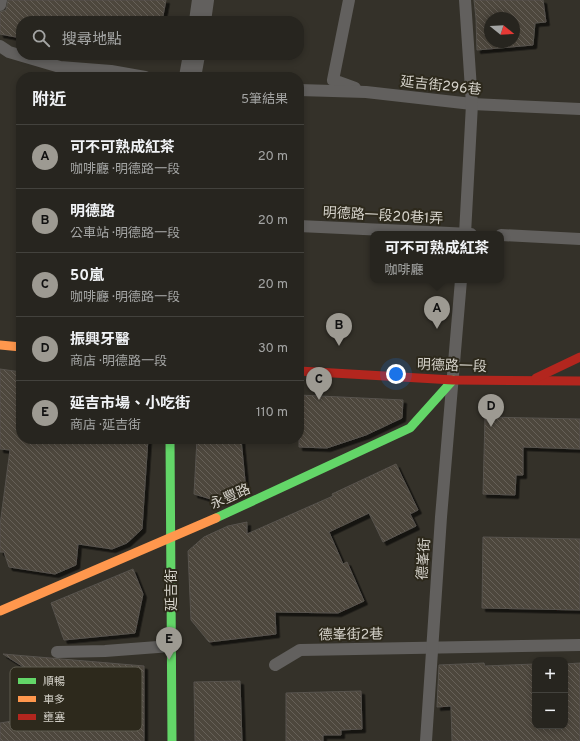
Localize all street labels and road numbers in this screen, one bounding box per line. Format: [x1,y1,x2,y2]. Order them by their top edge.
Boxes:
street label: 延吉街296巷 [400,74,482,99]
street label: 明德路一段20巷1弄 [322,204,444,228]
street label: 明德路一段 [417,356,487,376]
street label: 永豐路 [208,481,253,514]
street label: 德峯街 [414,537,434,581]
street label: 延吉街 [164,569,181,611]
street label: 德峯街2巷 [319,625,383,645]

